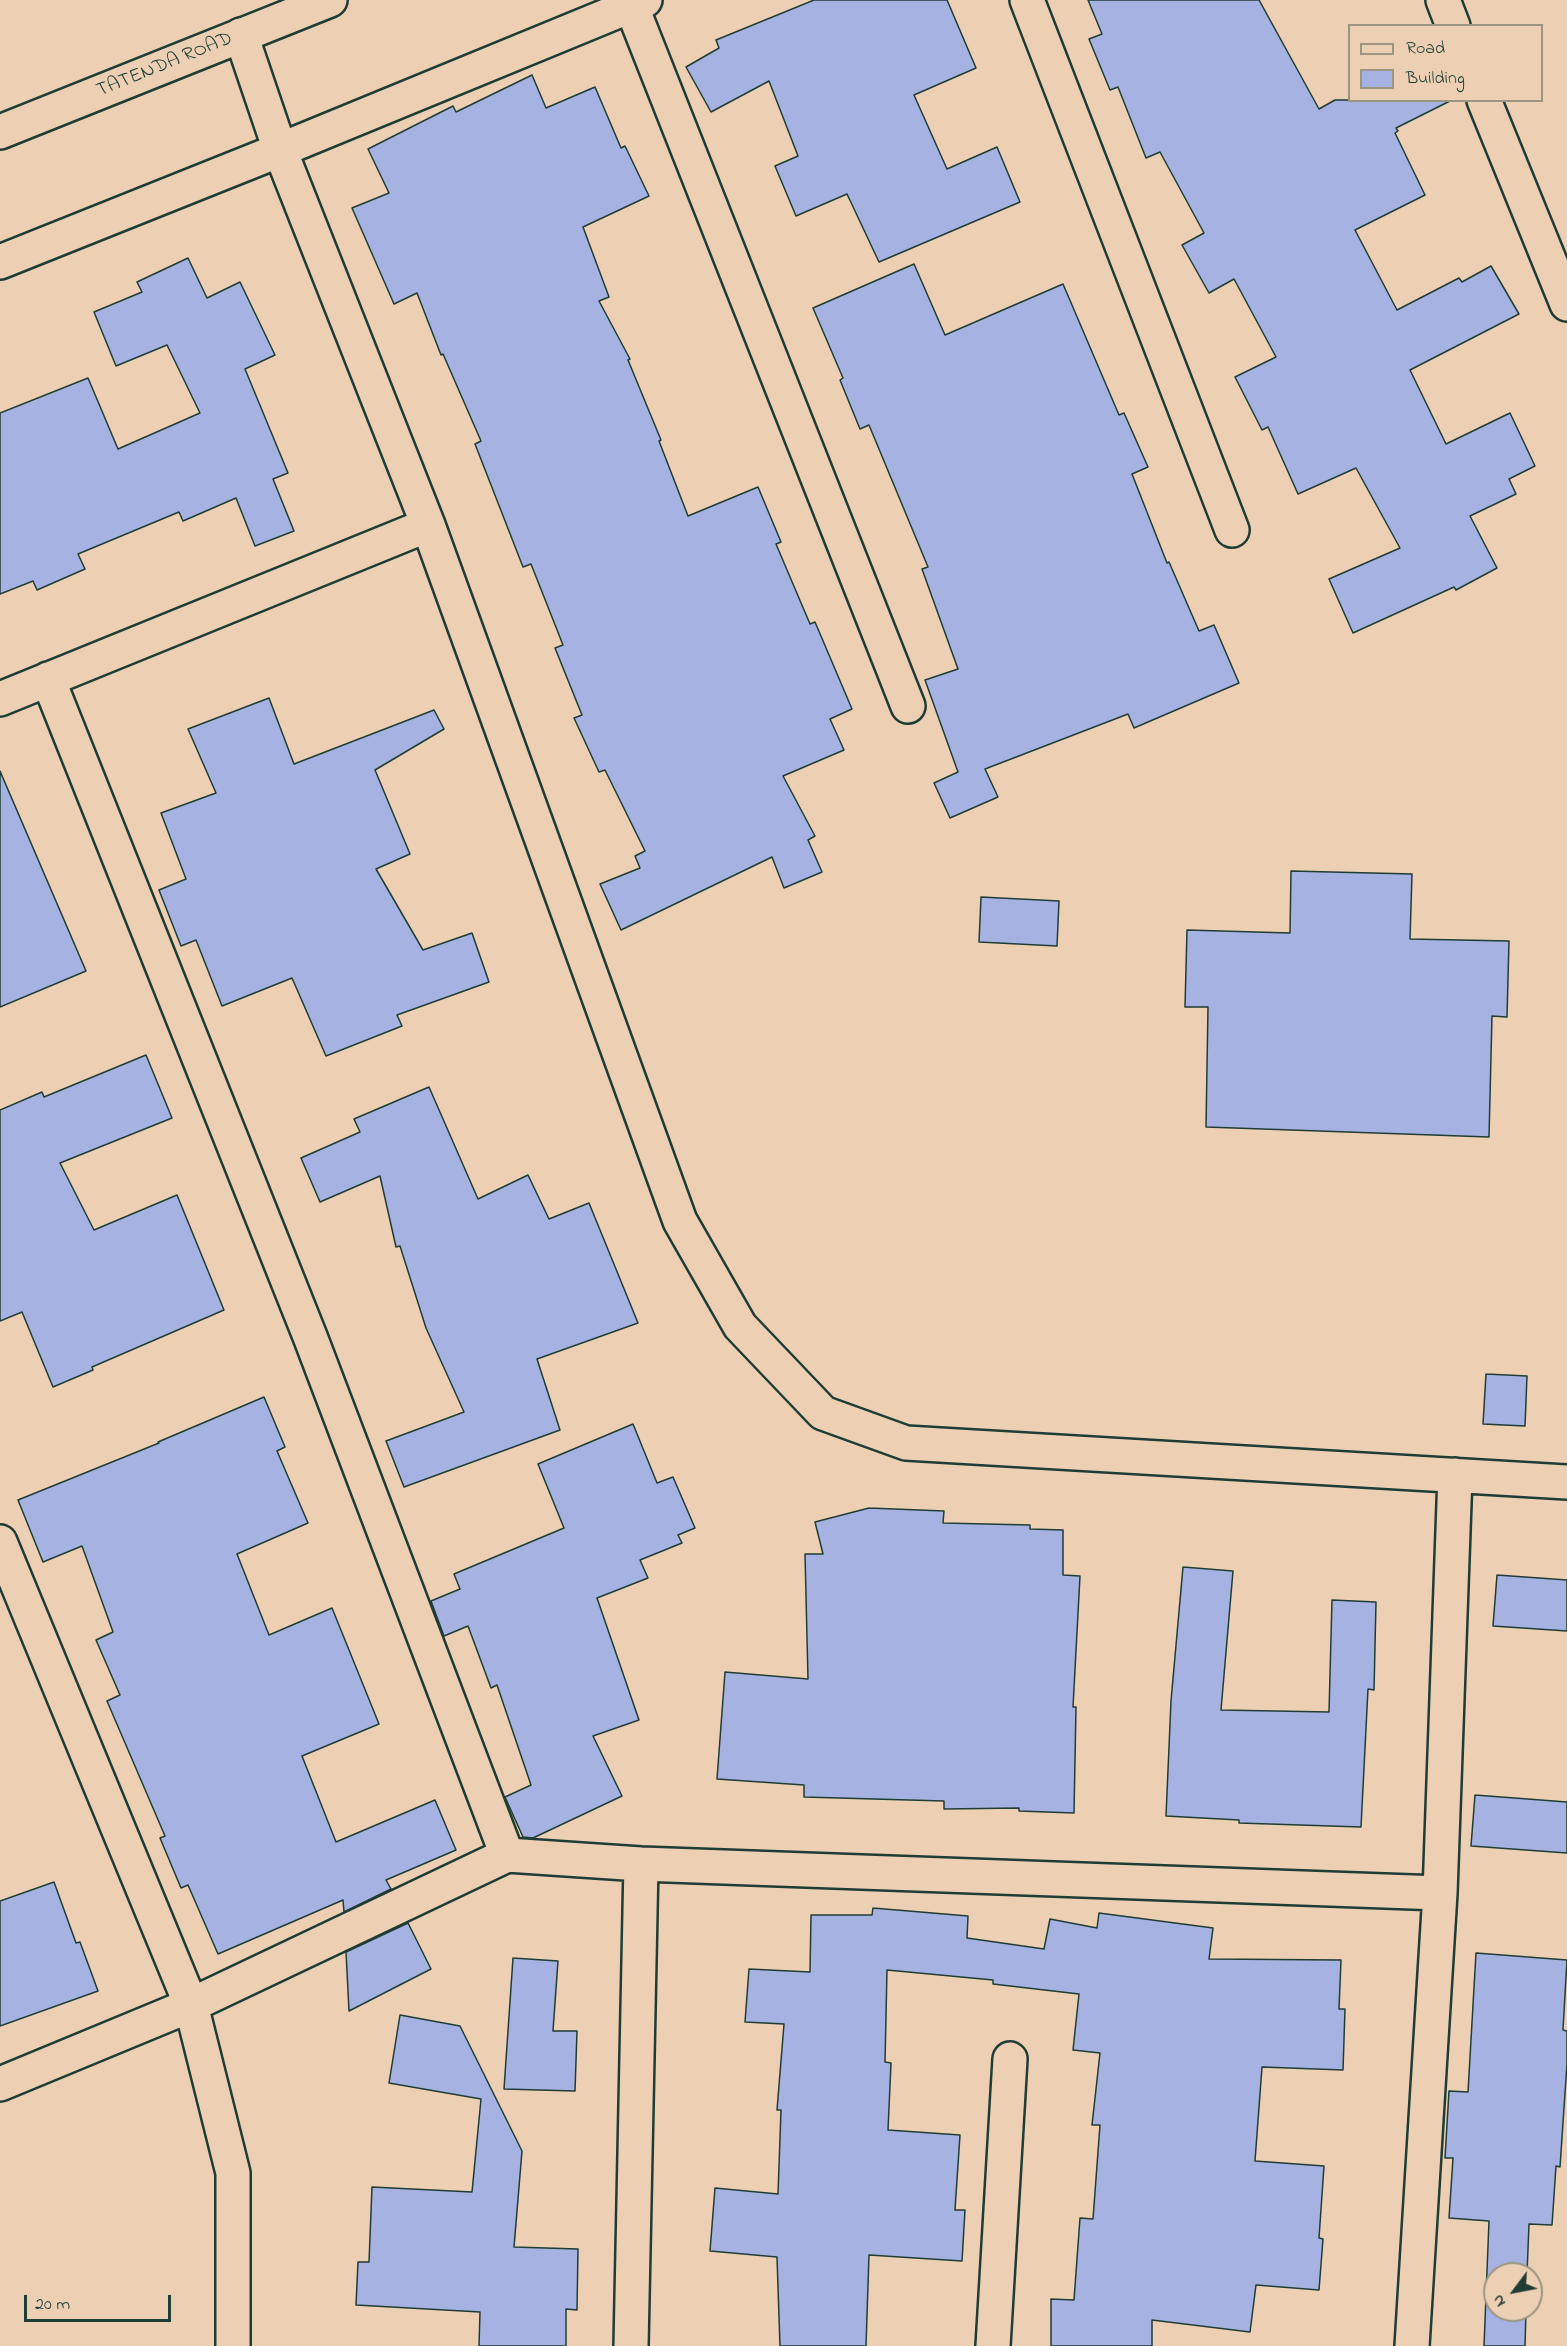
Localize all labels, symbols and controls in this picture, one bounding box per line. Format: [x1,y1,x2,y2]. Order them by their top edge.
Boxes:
legend [1348,24,1543,102]
street label: TATENDA ROAD [94,28,236,104]
text: Road [1406,36,1445,62]
text: Building [1406,66,1465,92]
north arrow [1483,2262,1543,2322]
scale bar [27,2283,174,2321]
text: N [1486,2290,1512,2311]
text: 20 m [35,2292,70,2318]

